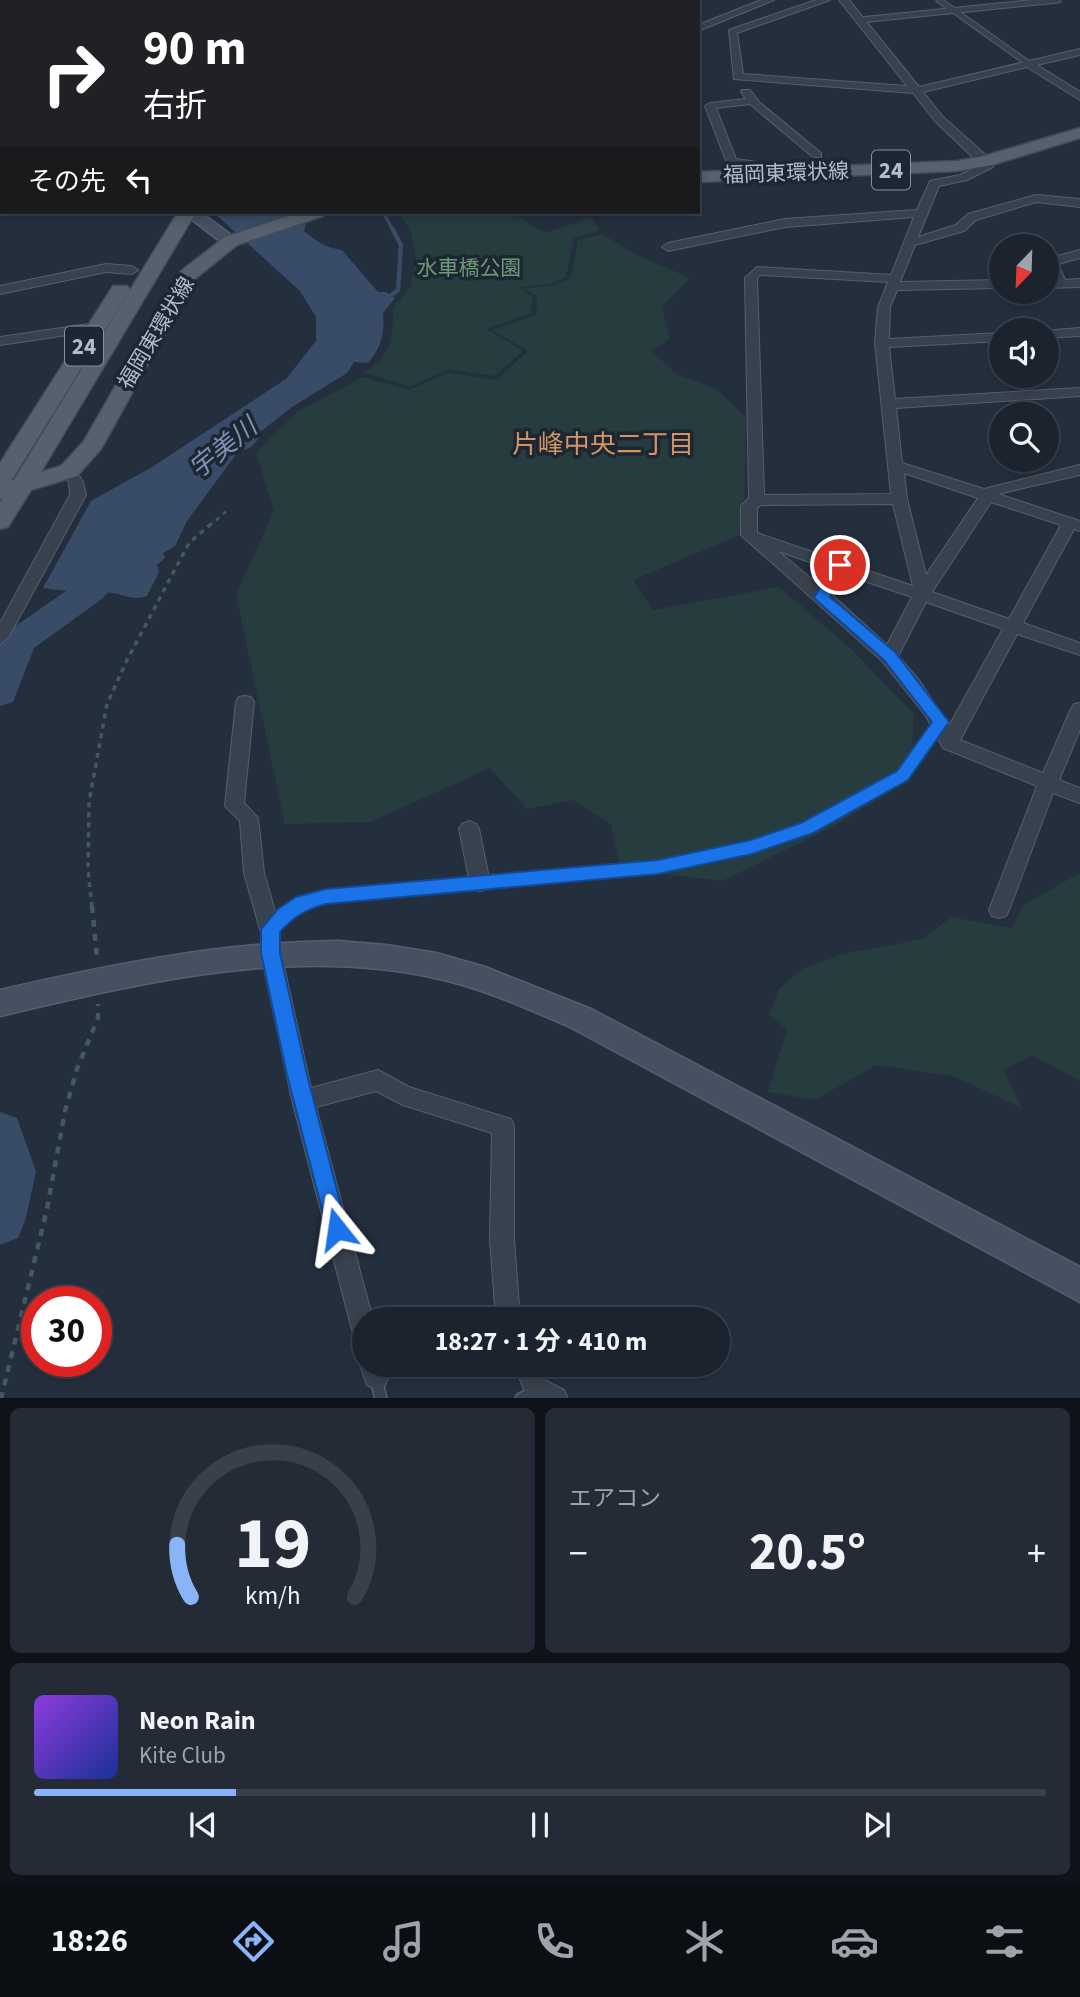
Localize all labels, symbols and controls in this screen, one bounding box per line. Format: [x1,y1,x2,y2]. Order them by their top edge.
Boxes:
text: 90 m [143,14,247,84]
icon: right [28,28,119,119]
text: 右折 [143,83,207,129]
road number: 24 [872,150,910,190]
street label: 福岡東環状線 [723,156,849,190]
icon: left [120,161,158,199]
text: その先 [28,163,106,200]
north arrow [989,234,1059,304]
map controls [989,234,1059,472]
park label: 水車橋公園 [417,253,522,283]
street label: 福岡東環状線 [111,271,201,395]
button: sound [989,318,1059,388]
road number: 24 [65,326,103,366]
button: search [989,402,1059,472]
water label: 宇美川 [181,407,267,487]
district label: 片峰中央二丁目 [512,426,694,463]
pin [810,535,870,595]
icon: arrive [821,546,859,584]
position arrow [300,1192,374,1266]
speed limit sign: 30 [21,1286,112,1377]
text: 18:27 · 1 分 · 410 m [435,1323,647,1360]
text: エアコン [569,1482,661,1515]
text: 19 [234,1492,311,1596]
text: 20.5° [749,1516,866,1590]
text: − [569,1527,588,1581]
text: + [1027,1527,1046,1581]
text: km/h [245,1577,300,1613]
text: Neon Rain [139,1702,256,1739]
text: Kite Club [139,1739,226,1772]
icon: previous [184,1806,222,1844]
icon: pause [521,1806,559,1844]
icon: next [858,1806,896,1844]
icon: directions [229,1917,278,1966]
icon: music [379,1917,428,1966]
icon: phone [530,1917,579,1966]
icon: climate [680,1917,729,1966]
icon: car [830,1917,879,1966]
icon: filters [980,1917,1029,1966]
text: 18:26 [51,1918,128,1964]

